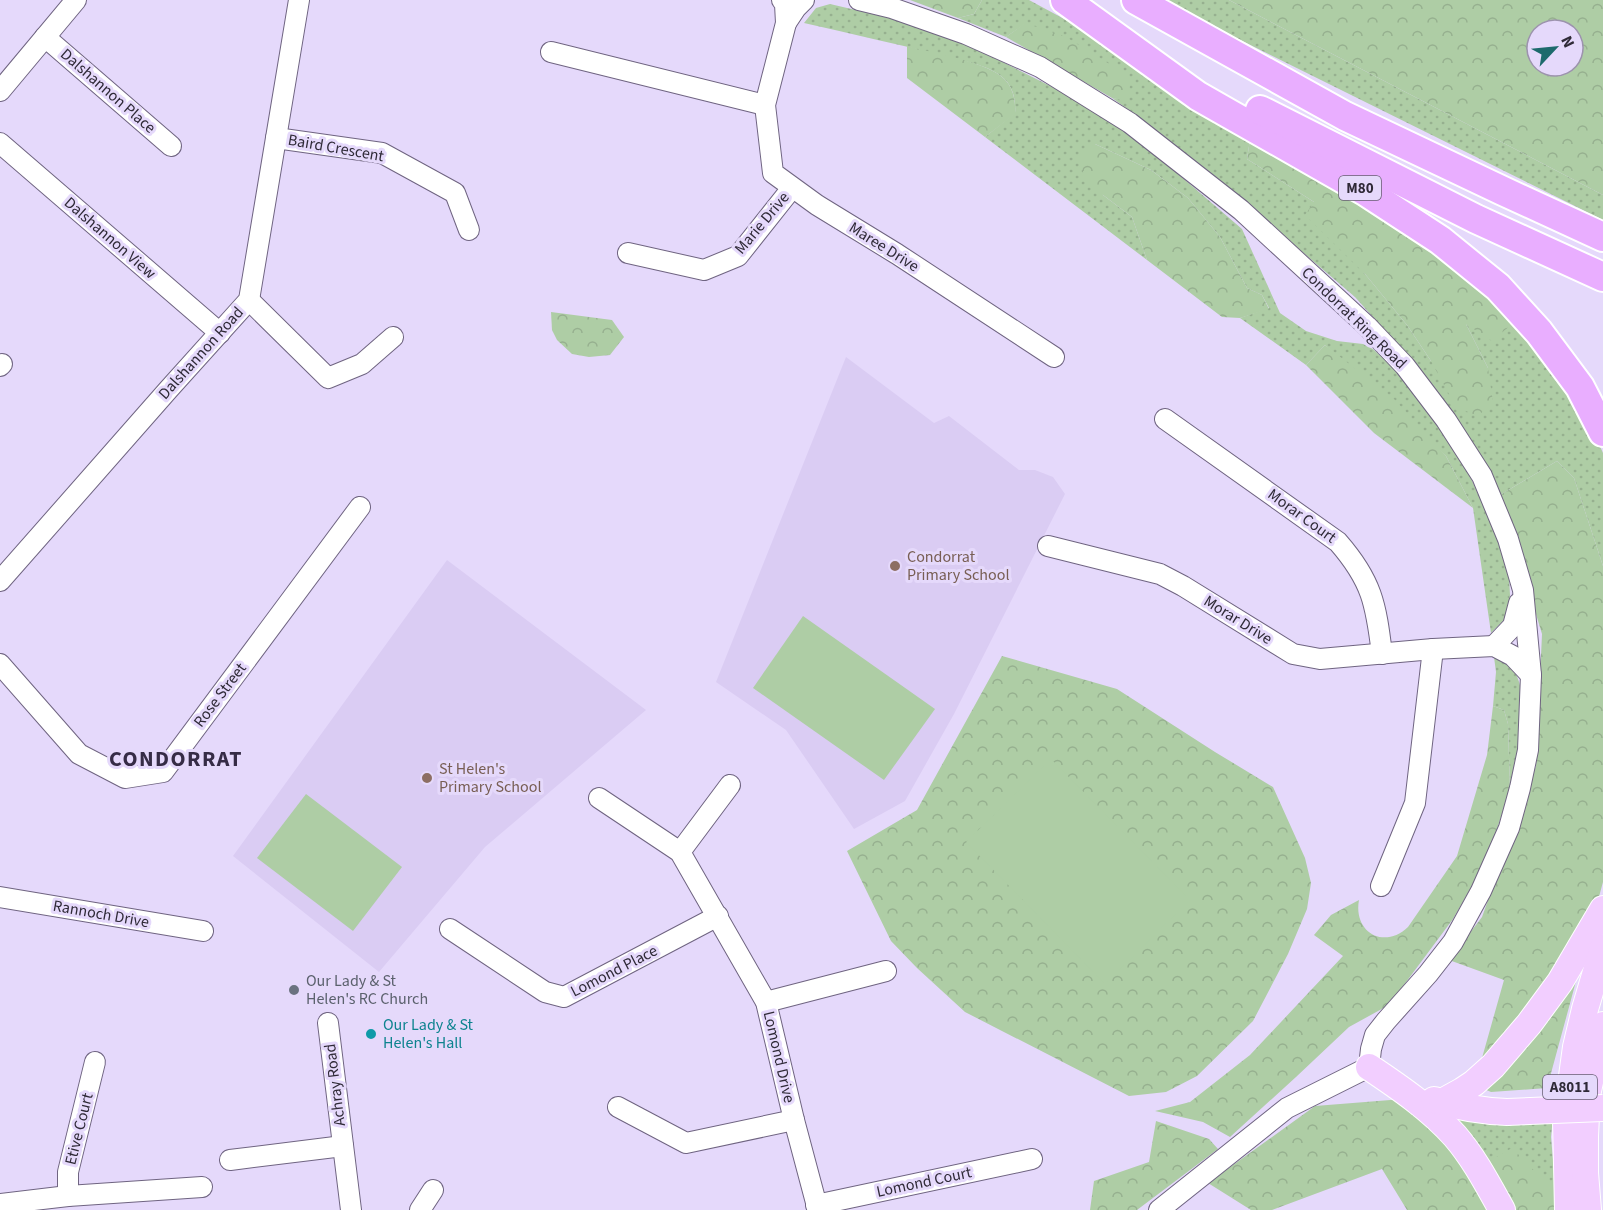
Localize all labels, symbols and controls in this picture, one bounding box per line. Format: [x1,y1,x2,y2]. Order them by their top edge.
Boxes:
north arrow [1525,18,1585,78]
text: N [1555,32,1580,51]
street label: Dalshannon Place [56,43,160,139]
street label: Baird Crescent [286,129,386,167]
road number: M80 [1339,176,1381,200]
street label: Marie Drive [729,187,795,259]
street label: Dalshannon View [59,192,161,284]
street label: Maree Drive [845,217,923,277]
street label: Condorrat Ring Road [1296,262,1412,374]
street label: Dalshannon Road [153,302,249,404]
street label: Morar Court [1263,484,1341,549]
place label: Condorrat Primary School [907,546,1009,586]
marker: Condorrat Primary School [888,559,902,573]
street label: Morar Drive [1200,590,1277,650]
street label: Rose Street [188,658,252,732]
district label: CONDORRAT [109,743,243,775]
place label: St Helen's Primary School [439,758,541,798]
marker: St Helen's Primary School [420,771,434,785]
street label: Rannoch Drive [51,895,151,933]
street label: Lomond Place [567,940,661,1002]
place label: Our Lady & St Helen's RC Church [306,970,428,1010]
marker: Our Lady & St Helen's RC Church [287,983,301,997]
street label: Lomond Drive [758,1009,800,1105]
place label: Our Lady & St Helen's Hall [383,1014,474,1054]
marker: Our Lady & St Helen's Hall [364,1027,378,1041]
street label: Achray Road [319,1042,351,1128]
road number: A8011 [1543,1075,1597,1099]
street label: Etive Court [59,1090,99,1167]
street label: Lomond Court [875,1161,974,1203]

